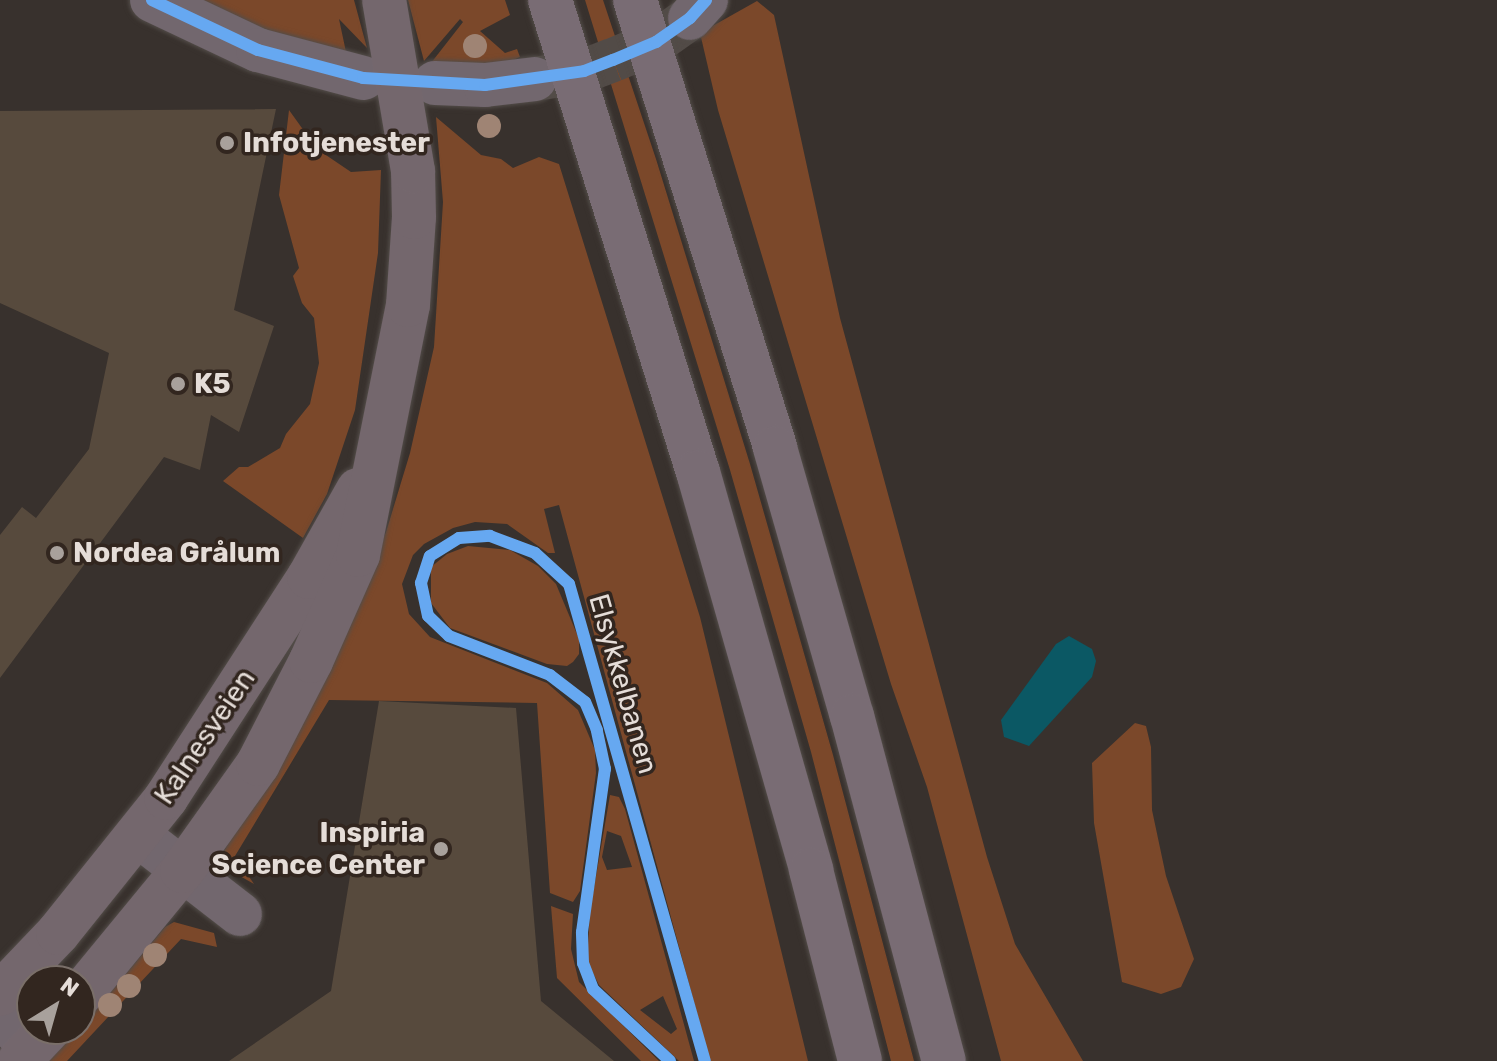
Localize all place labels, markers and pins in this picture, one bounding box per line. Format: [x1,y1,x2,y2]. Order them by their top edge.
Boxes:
place label: Infotjenester [243,126,430,160]
marker: Infotjenester [218,134,236,152]
place label: K5 [194,367,231,401]
marker: K5 [169,375,187,393]
place label: Nordea Grålum [73,536,280,570]
marker: Nordea Grålum [48,544,66,562]
place label: Inspiria Science Center [212,816,425,882]
marker: Inspiria Science Center [432,840,450,858]

